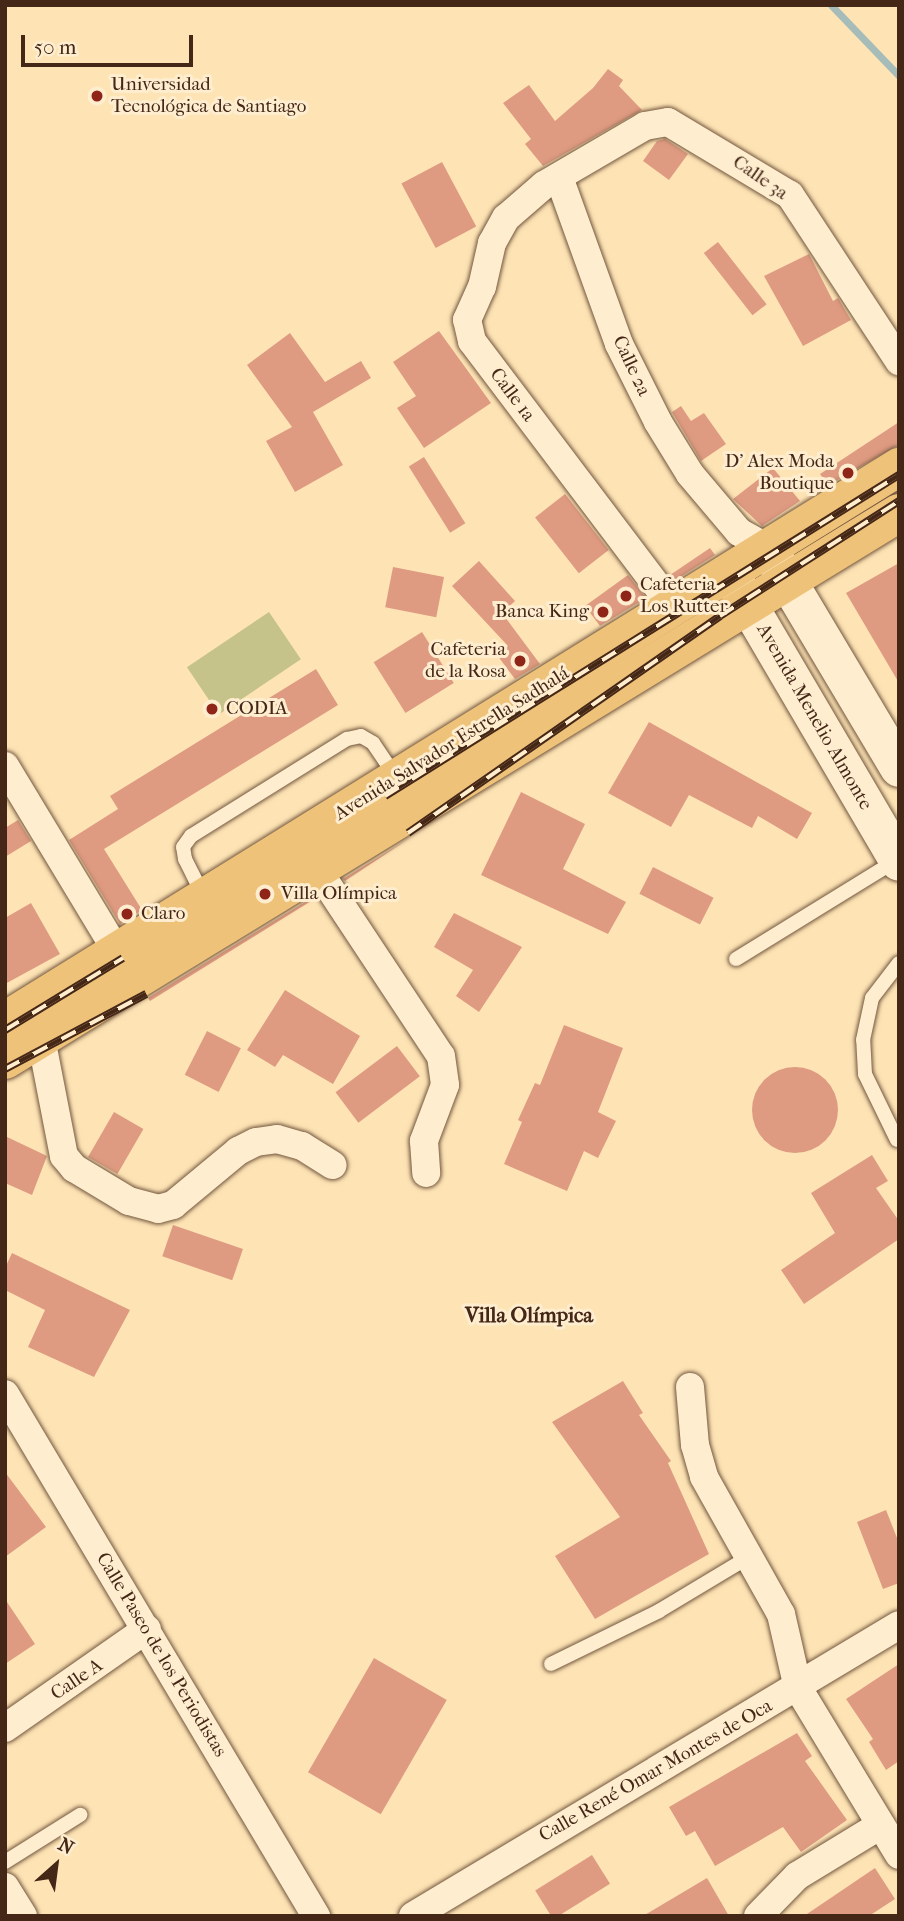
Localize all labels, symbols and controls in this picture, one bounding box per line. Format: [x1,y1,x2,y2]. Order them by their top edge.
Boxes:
scale bar [24,21,196,65]
text: 50 m [34,35,77,59]
place label: Universidad Tecnológica de Santiago [111,74,306,118]
marker: Universidad Tecnológica de Santiago [89,88,105,104]
street label: Calle 3a [728,151,792,205]
street label: Calle 2a [607,332,655,400]
street label: Calle 1a [485,364,539,426]
place label: D' Alex Moda Boutique [725,451,834,495]
marker: D' Alex Moda Boutique [840,465,856,481]
place label: Cafeteria Los Rutter [640,574,727,618]
marker: Cafeteria Los Rutter [618,588,634,604]
place label: Banca King [495,601,589,623]
marker: Banca King [595,604,611,620]
street label: Avenida Menelio Almonte [751,620,877,814]
place label: Cafeteria de la Rosa [425,639,506,683]
marker: Cafeteria de la Rosa [512,653,528,669]
street label: Avenida Salvador Estrella Sadhalá [330,662,574,826]
place label: CODIA [226,698,288,720]
marker: CODIA [204,701,220,717]
place label: Villa Olímpica [281,883,397,905]
marker: Villa Olímpica [255,884,275,904]
place label: Claro [141,903,185,925]
marker: Claro [119,906,135,922]
district label: Villa Olímpica [465,1302,593,1328]
street label: Calle Paseo de los Periodistas [91,1549,231,1761]
street label: Calle A [47,1654,107,1706]
street label: Calle René Omar Montes de Oca [535,1695,777,1847]
north arrow [21,1830,91,1900]
text: N [54,1833,77,1860]

